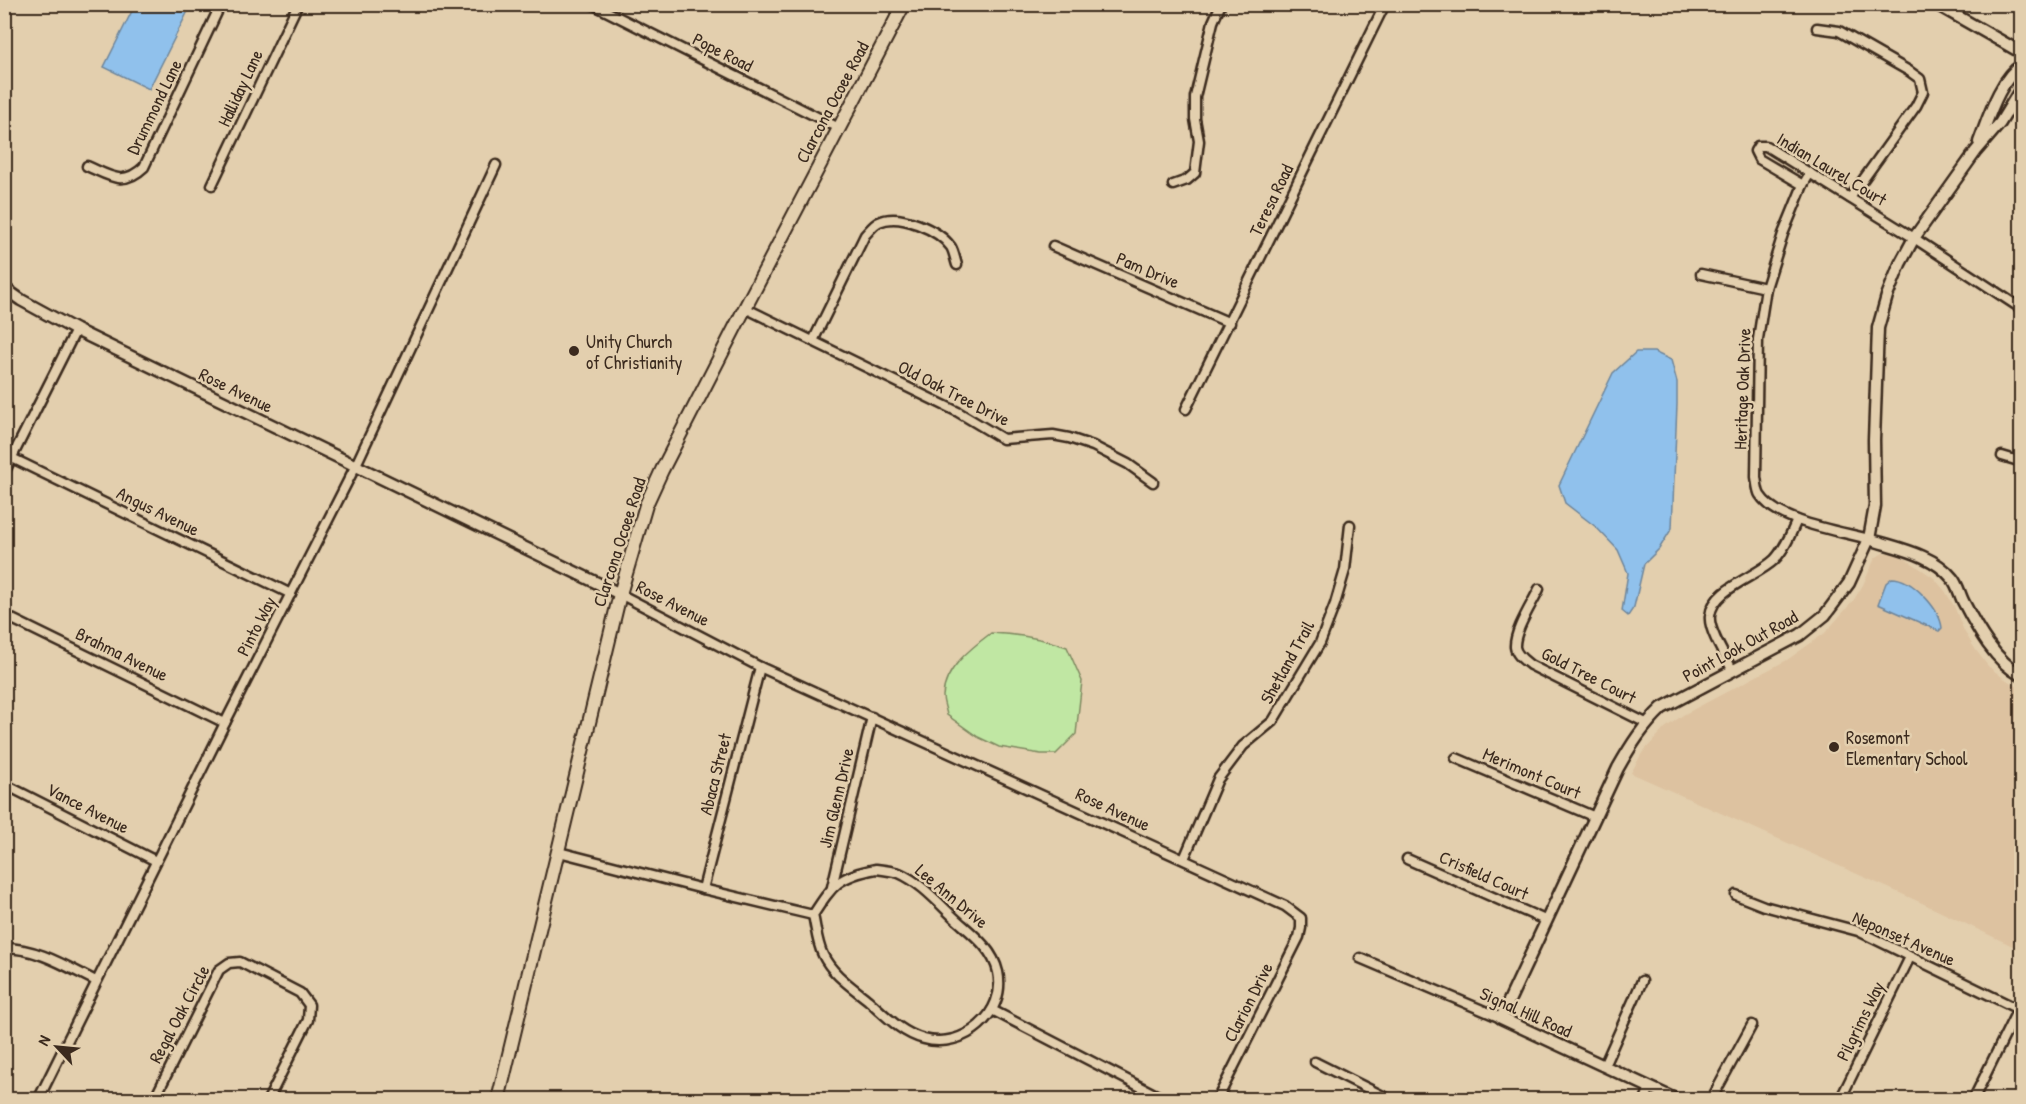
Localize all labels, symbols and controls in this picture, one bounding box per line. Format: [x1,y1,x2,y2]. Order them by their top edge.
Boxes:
street label: Pope Road [689,26,757,78]
street label: Clarcona Ocoee Road [789,37,875,167]
street label: Halliday Lane [211,45,269,131]
street label: Drummond Lane [120,55,188,159]
street label: Indian Laurel Court [1772,126,1892,212]
street label: Teresa Road [1243,160,1299,240]
street label: Pam Drive [1113,246,1183,294]
street label: Heritage Oak Drive [1727,328,1757,450]
place label: Unity Church of Christianity [586,329,683,375]
marker: Unity Church of Christianity [567,344,581,358]
street label: Old Oak Tree Drive [894,354,1014,432]
street label: Rose Avenue [195,361,277,419]
street label: Clarcona Ocoee Road [586,474,652,610]
street label: Angus Avenue [113,480,203,542]
street label: Rose Avenue [632,574,714,632]
street label: Pinto Way [230,591,282,660]
street label: Point Look Out Road [1678,604,1802,688]
street label: Shetland Trail [1254,616,1320,708]
street label: Brahma Avenue [72,621,172,687]
street label: Gold Tree Court [1537,640,1641,710]
place label: Rosemont Elementary School [1846,725,1968,771]
street label: Abaca Street [693,730,737,817]
marker: Rosemont Elementary School [1827,740,1841,754]
street label: Merimont Court [1479,741,1586,805]
street label: Jim Glenn Drive [812,746,860,850]
street label: Vance Avenue [43,777,133,839]
street label: Rose Avenue [1072,781,1154,837]
street label: Crisfield Court [1435,844,1533,906]
street label: Lee Ann Drive [910,858,994,934]
street label: Neponset Avenue [1849,904,1959,972]
street label: Clarion Drive [1217,958,1279,1046]
street label: Regal Oak Circle [143,961,215,1067]
street label: Pilgrims Way [1830,977,1890,1065]
street label: Signal Hill Road [1476,981,1576,1043]
north arrow [27,1017,87,1077]
text: N [32,1031,55,1049]

